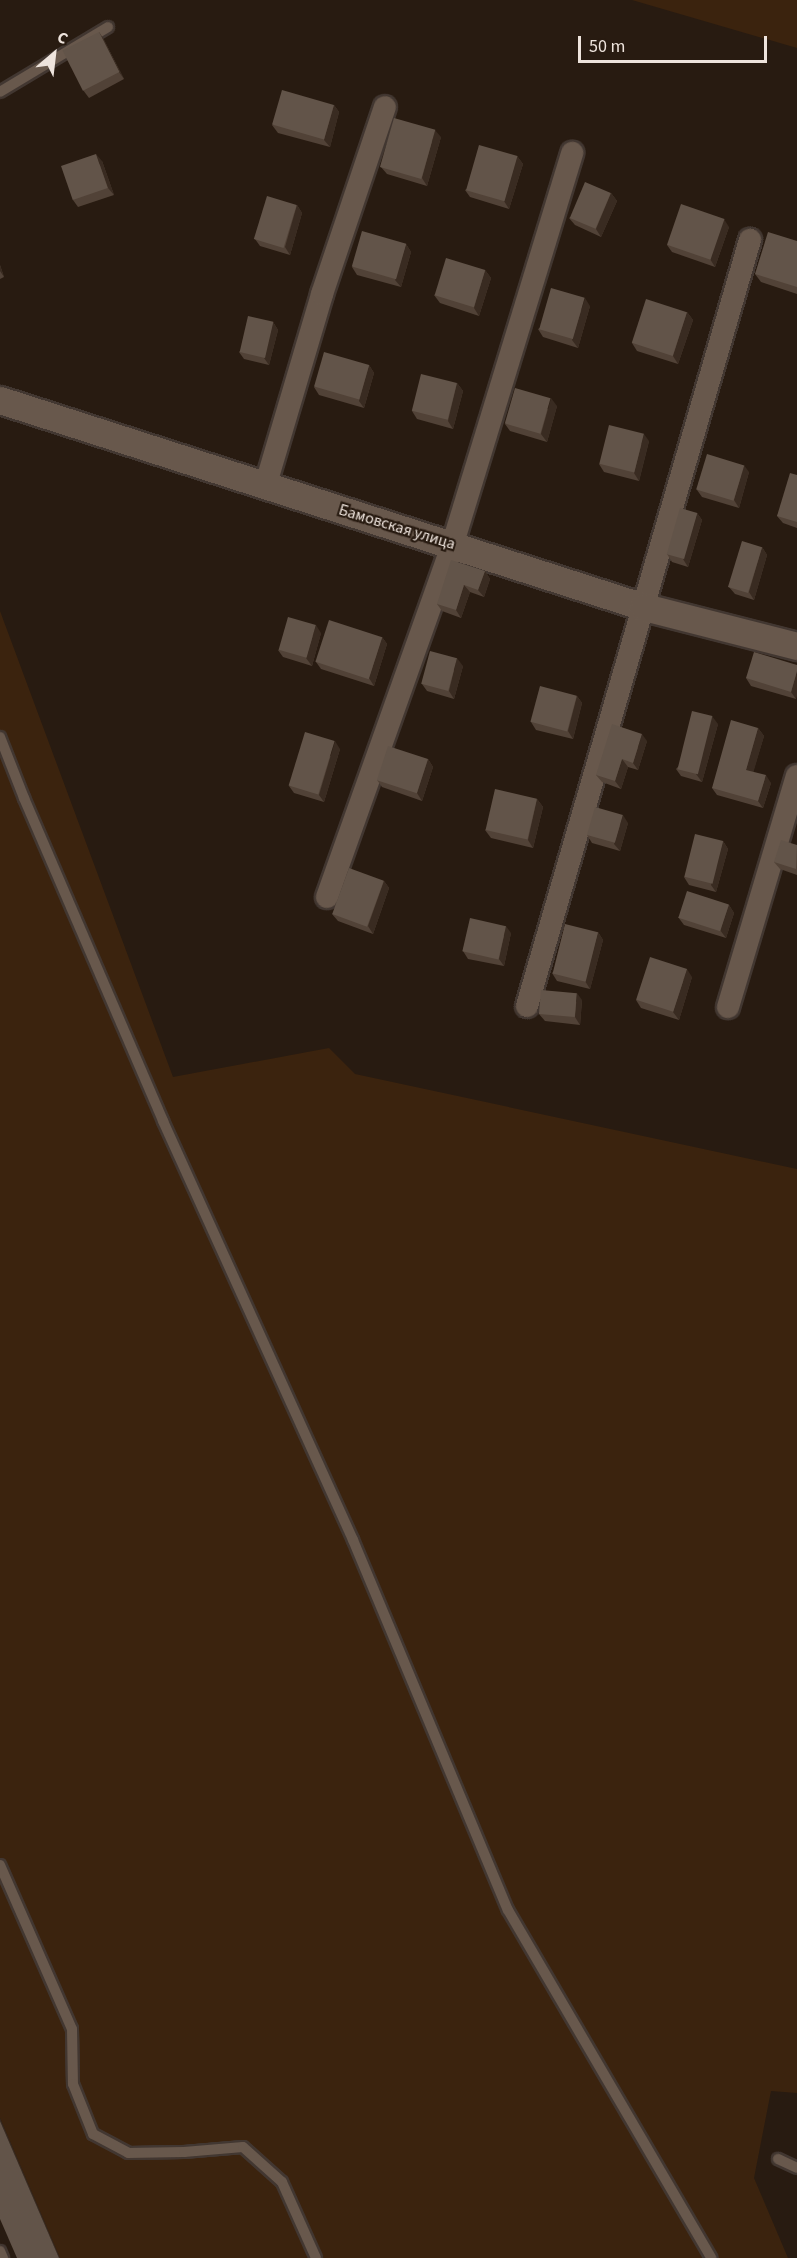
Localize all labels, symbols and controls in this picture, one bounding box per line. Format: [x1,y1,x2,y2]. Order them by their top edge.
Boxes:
north arrow [24,24,84,84]
scale bar [581,24,770,62]
text: С [53,26,72,50]
text: 50 m [589,34,625,59]
street label: Бамовская улица [336,500,458,554]

